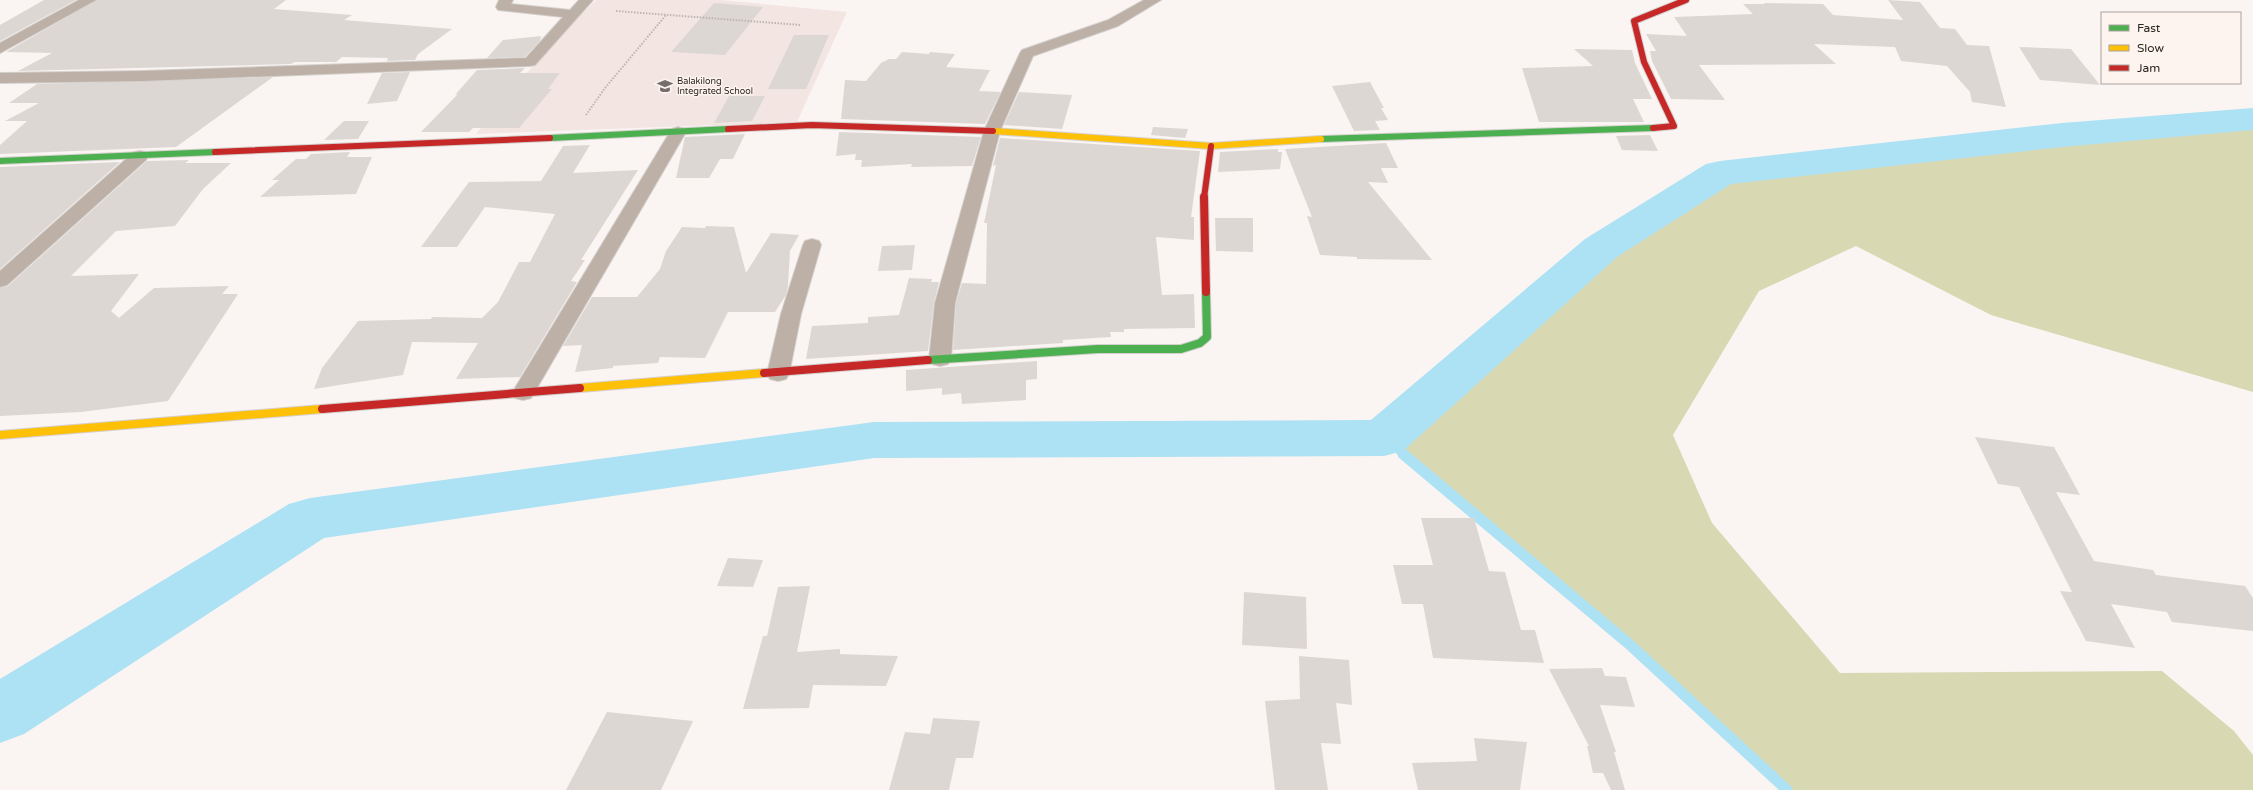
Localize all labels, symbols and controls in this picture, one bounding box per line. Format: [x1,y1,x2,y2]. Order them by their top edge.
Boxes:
legend [2101,12,2241,84]
text: Fast [2137,21,2161,35]
text: Slow [2137,41,2164,55]
text: Jam [2137,61,2160,75]
place label: Balakilong Integrated School [677,76,753,97]
school or university icon: Balakilong Integrated School [656,77,674,95]

